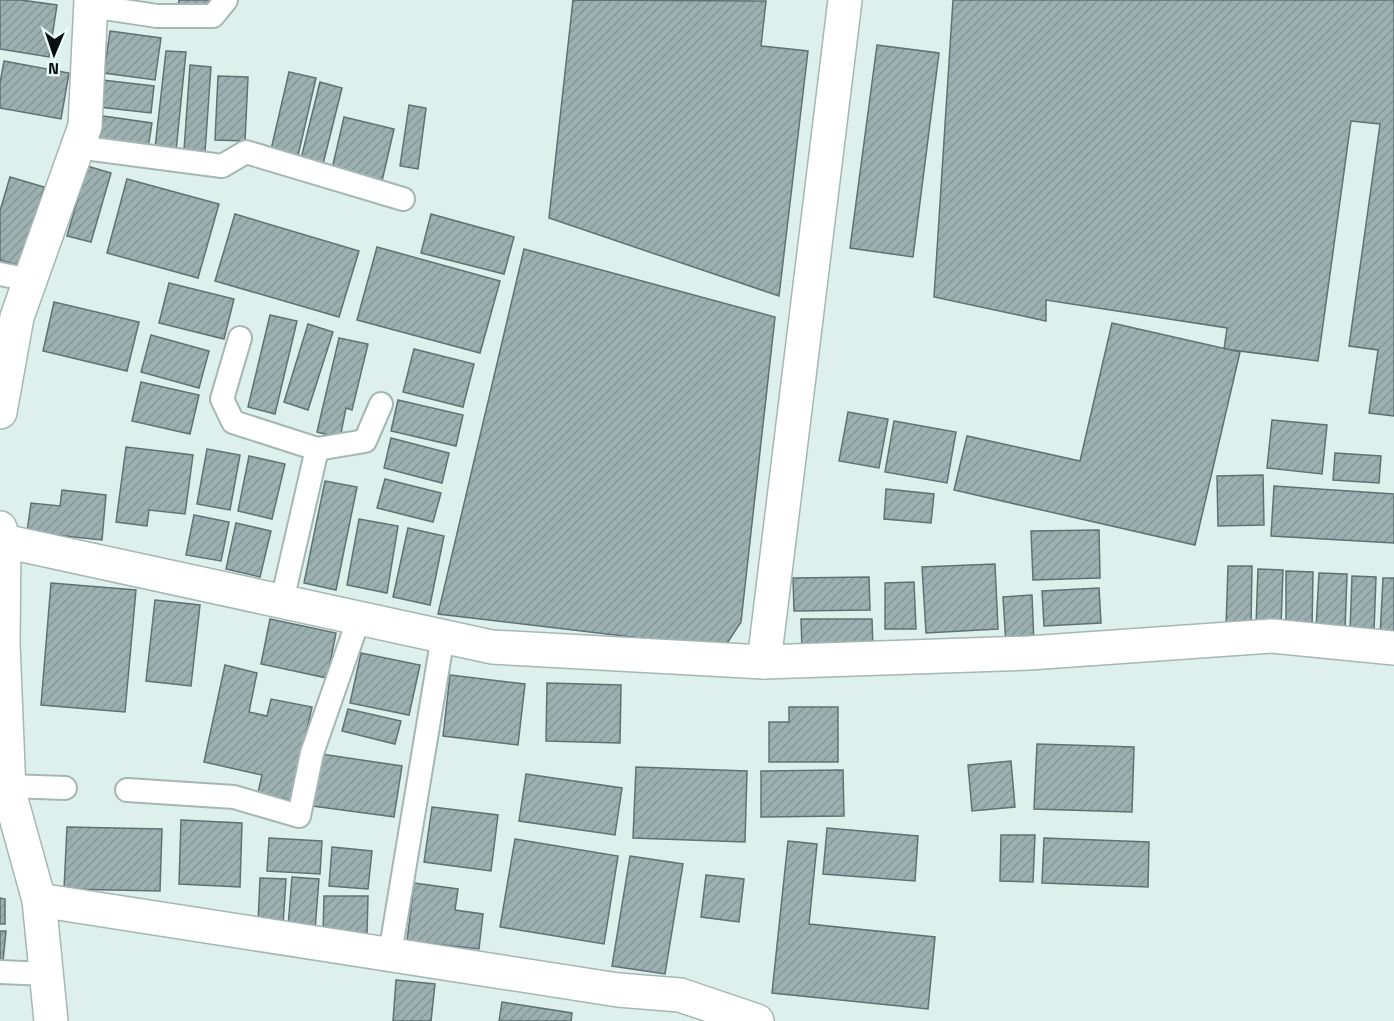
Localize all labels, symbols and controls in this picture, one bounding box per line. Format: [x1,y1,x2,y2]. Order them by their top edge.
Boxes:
north arrow [24,24,84,84]
text: N [48,57,59,81]

